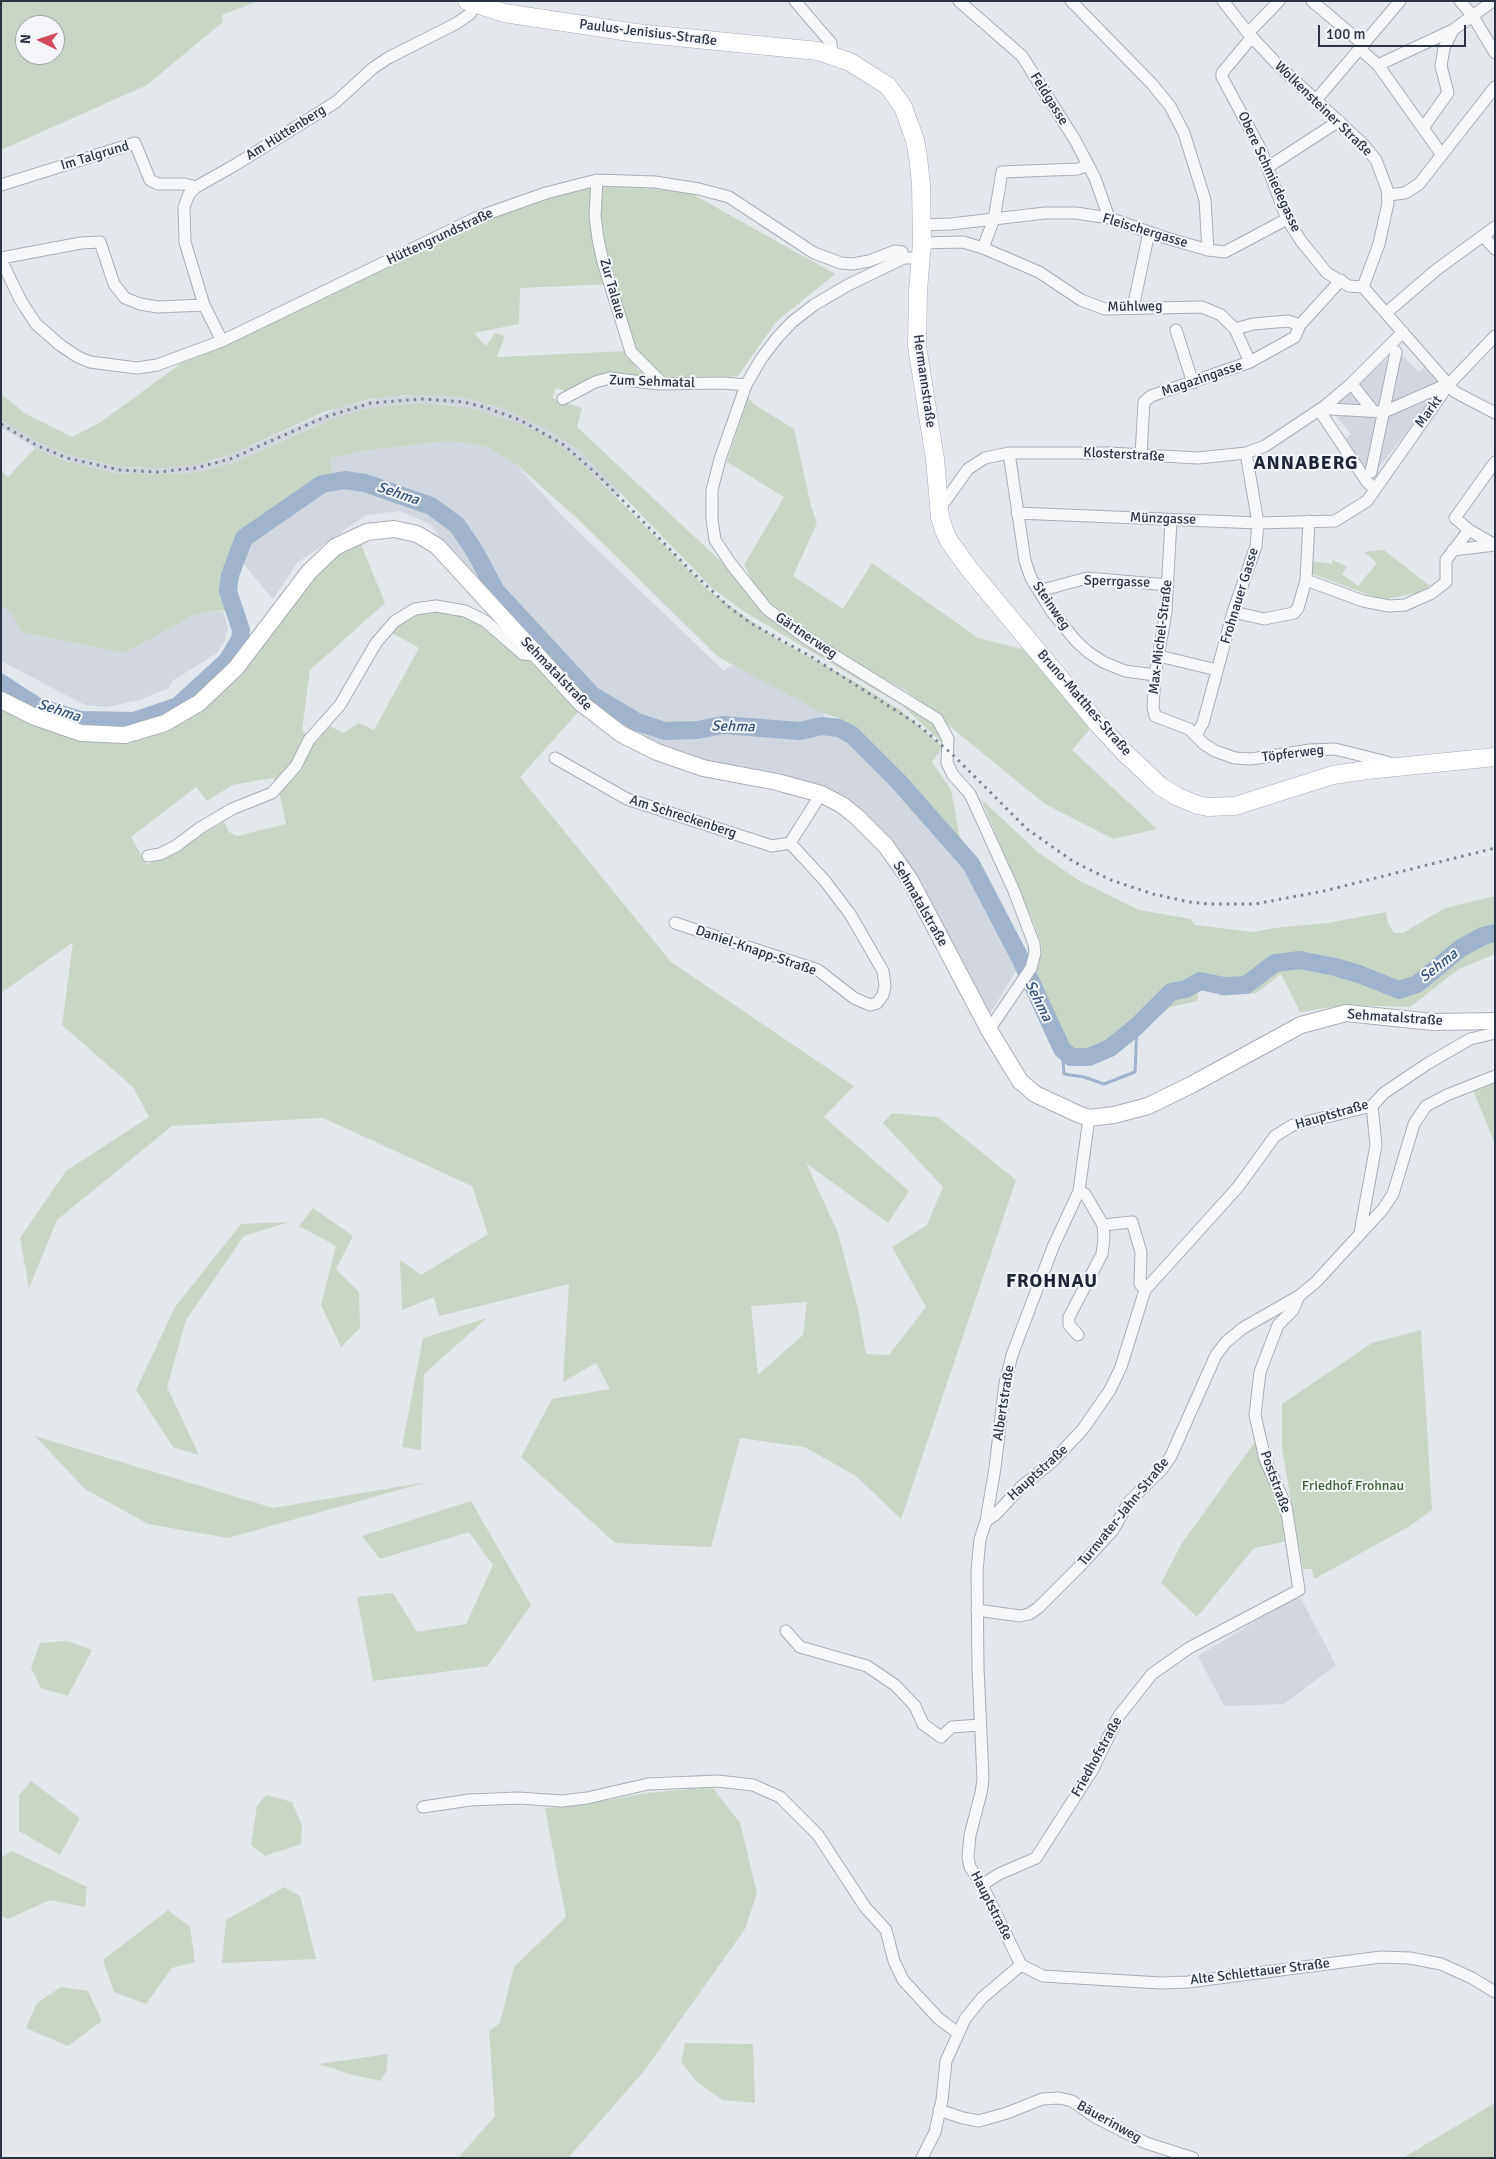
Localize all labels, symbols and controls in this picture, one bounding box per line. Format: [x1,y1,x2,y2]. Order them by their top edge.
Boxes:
north arrow [15,15,65,65]
scale bar [1321,15,1468,47]
street label: Paulus-Jenisius-Straße [578,16,718,50]
text: 100 m [1326,25,1366,43]
text: N [17,34,34,44]
street label: Wolkensteiner Straße [1271,58,1375,160]
street label: Feldgasse [1026,69,1072,129]
street label: Am Hüttenberg [243,102,329,164]
street label: Obere Schmiedegasse [1234,109,1304,235]
street label: Im Talgrund [59,138,131,174]
street label: Hüttengrundstraße [384,205,496,269]
street label: Fleischergasse [1100,210,1190,252]
street label: Zur Talaue [595,257,629,321]
street label: Mühlweg [1107,298,1163,316]
street label: Hermannstraße [909,333,939,429]
street label: Magazingasse [1159,357,1245,401]
street label: Zum Sehmatal [609,372,695,392]
street label: Markt [1412,393,1446,431]
street label: Klosterstraße [1083,444,1165,466]
district label: ANNABERG [1252,453,1360,475]
water label: Sehma [374,478,422,510]
street label: Münzgasse [1129,509,1197,529]
street label: Frohnauer Gasse [1217,546,1263,646]
street label: Sperrgasse [1084,572,1150,592]
street label: Steinweg [1028,579,1074,633]
street label: Max-Michel-Straße [1146,579,1176,695]
street label: Gärtnerweg [772,609,840,663]
street label: Sehmatalstraße [517,634,595,714]
street label: Bruno-Matthes-Straße [1033,646,1135,760]
water label: Sehma [36,696,82,726]
water label: Sehma [711,718,755,736]
street label: Töpferweg [1261,742,1325,766]
street label: Am Schreckenberg [627,792,739,842]
street label: Sehmatalstraße [889,858,951,950]
street label: Daniel-Knapp-Straße [693,922,819,980]
water label: Sehma [1416,945,1462,987]
water label: Sehma [1020,977,1056,1025]
street label: Sehmatalstraße [1347,1006,1443,1030]
street label: Hauptstraße [1293,1097,1371,1133]
district label: FROHNAU [1005,1271,1099,1293]
street label: Albertstraße [990,1364,1018,1442]
street label: Hauptstraße [1004,1442,1072,1504]
street label: Poststraße [1256,1449,1294,1515]
street label: Turnvater-Jahn-Straße [1075,1454,1173,1570]
park label: Friedhof Frohnau [1302,1478,1404,1494]
street label: Friedhofstraße [1068,1714,1126,1800]
street label: Hauptstraße [966,1869,1016,1943]
street label: Alte Schlettauer Straße [1189,1955,1331,1989]
street label: Bäuerinweg [1074,2097,1144,2147]

